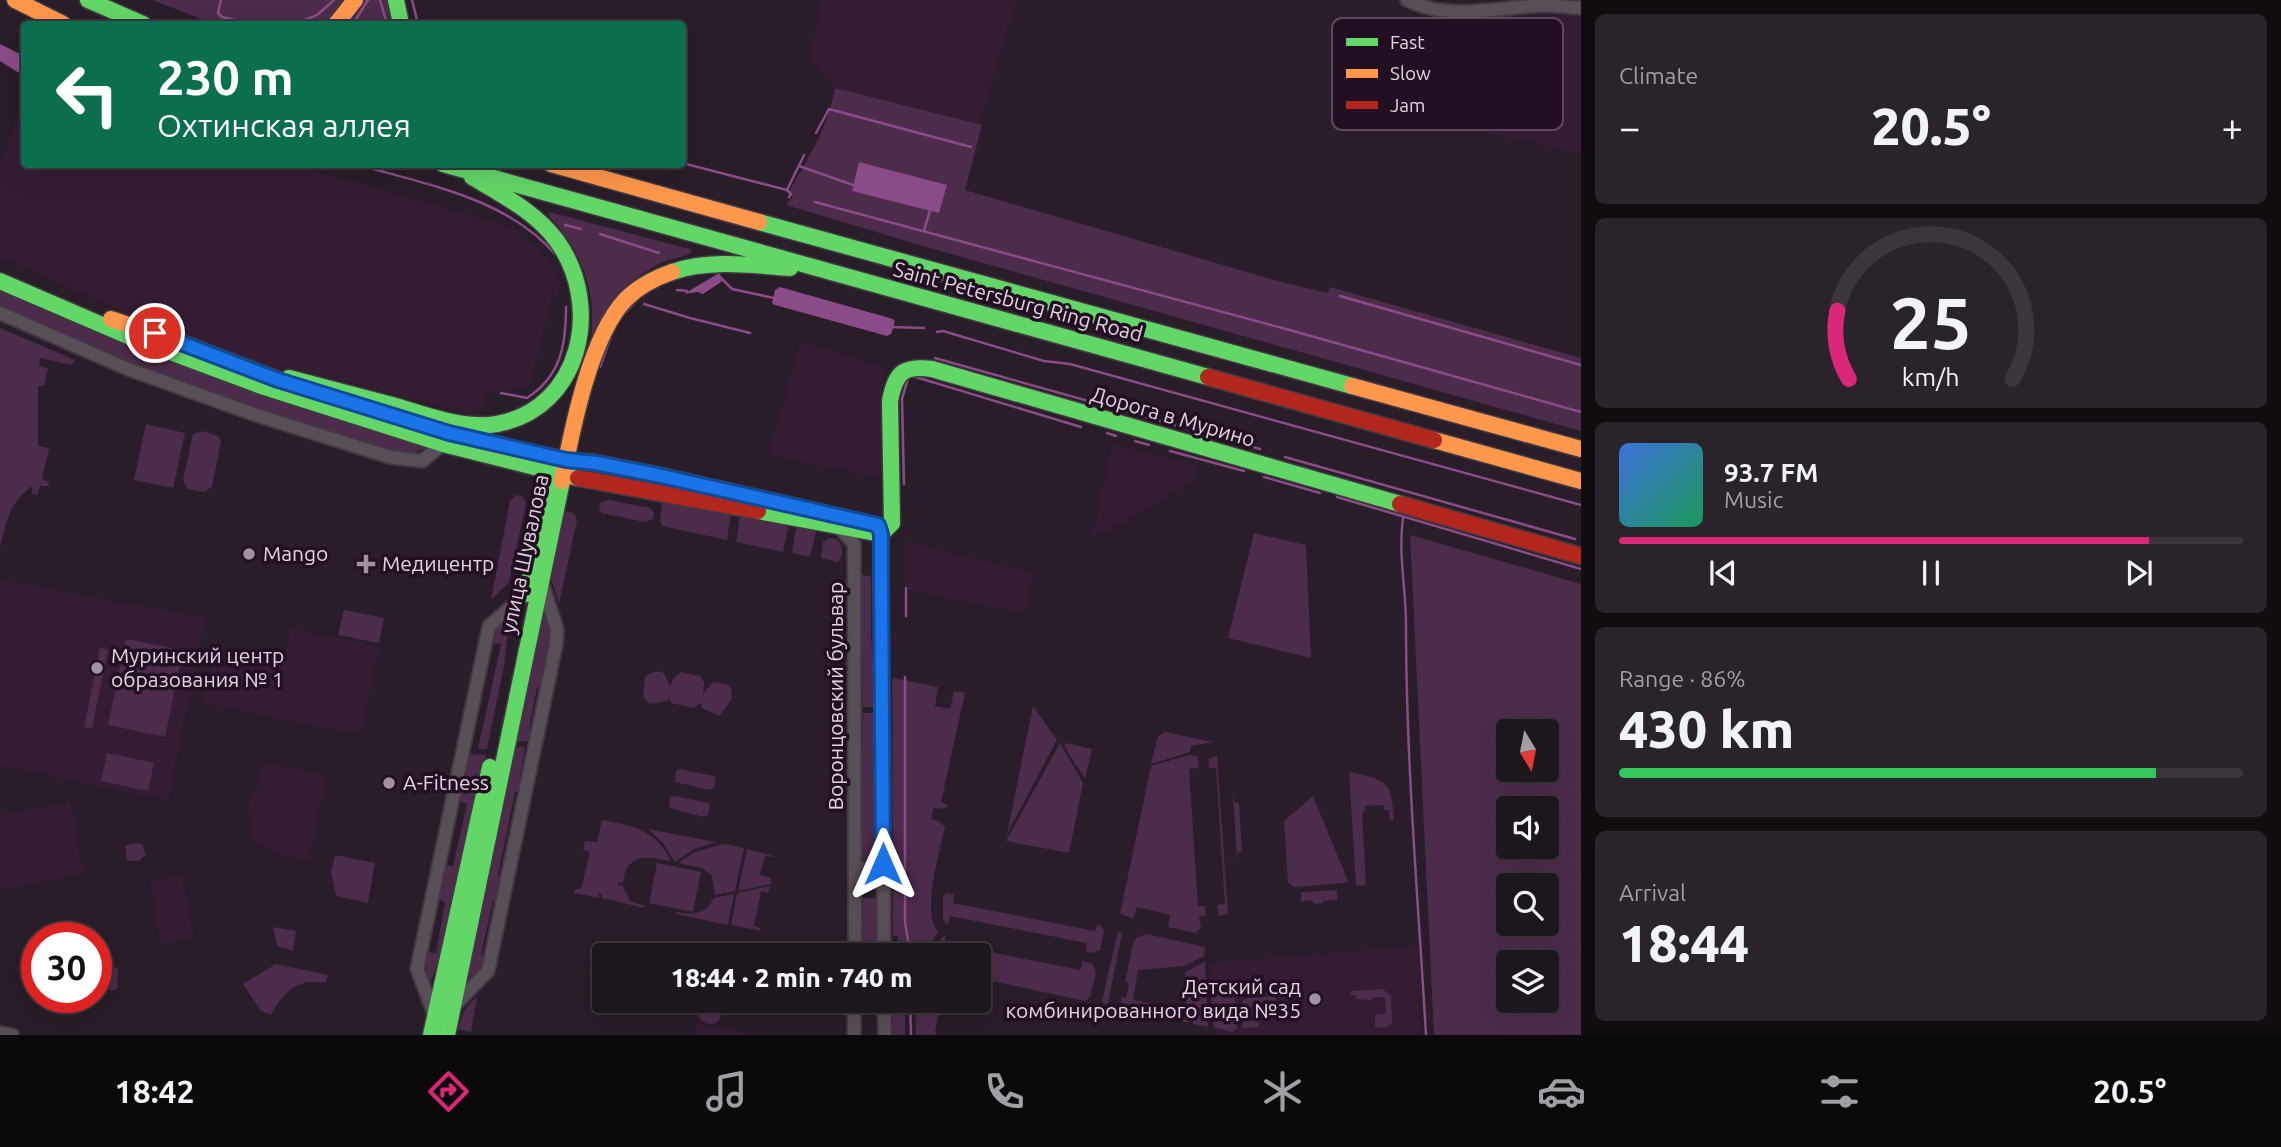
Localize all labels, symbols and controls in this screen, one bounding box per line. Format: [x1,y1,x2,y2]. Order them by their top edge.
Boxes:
legend [1332,18,1563,130]
text: Fast [1390,31,1425,53]
icon: left [42,49,133,140]
text: 230 m [157,49,294,104]
text: Slow [1390,62,1431,84]
text: Climate [1619,63,1698,88]
text: Jam [1390,94,1426,116]
text: 20.5° [1871,97,1991,155]
text: − [1619,106,1640,148]
text: + [2222,106,2243,148]
text: Охтинская аллея [157,107,411,143]
street label: Saint Petersburg Ring Road [891,256,1146,346]
text: 25 [1890,282,1972,364]
pin [125,303,185,363]
icon: arrive [136,314,174,352]
text: km/h [1902,363,1960,391]
street label: Дорога в Мурино [1088,381,1258,451]
text: 93.7 FM [1724,458,1818,487]
street label: улица Шувалова [495,472,553,636]
text: Music [1724,487,1783,512]
place label: Mango [263,541,328,565]
marker: Mango [241,546,257,562]
place label: Медицентр [382,551,494,575]
marker: Медицентр [356,554,376,574]
icon: previous [1704,554,1742,592]
icon: pause [1912,554,1950,592]
icon: next [2120,554,2158,592]
street label: Воронцовский бульвар [823,582,847,810]
place label: Муринский центр образования № 1 [111,643,284,691]
marker: Муринский центр образования № 1 [89,660,105,676]
text: Range · 86% [1619,666,1746,691]
text: 430 km [1619,700,1794,758]
north arrow [1496,719,1559,782]
map controls [1496,719,1559,1013]
place label: A-Fitness [403,770,489,794]
marker: A-Fitness [381,775,397,791]
button: sound [1496,796,1559,859]
position arrow [846,827,920,901]
button: search [1496,873,1559,936]
text: Arrival [1619,880,1686,905]
text: 18:44 [1619,914,1749,972]
speed limit sign: 30 [21,922,112,1013]
button: layers [1496,950,1559,1013]
text: 18:44 · 2 min · 740 m [671,963,912,992]
place label: Детский сад комбинированного вида №35 [1006,974,1301,1022]
marker: Детский сад комбинированного вида №35 [1307,991,1323,1007]
icon: directions [424,1067,473,1116]
icon: music [702,1067,751,1116]
icon: phone [980,1067,1029,1116]
icon: climate [1258,1067,1307,1116]
icon: car [1537,1067,1586,1116]
icon: filters [1815,1067,1864,1116]
text: 18:42 [115,1073,195,1109]
text: 20.5° [2093,1073,2166,1109]

